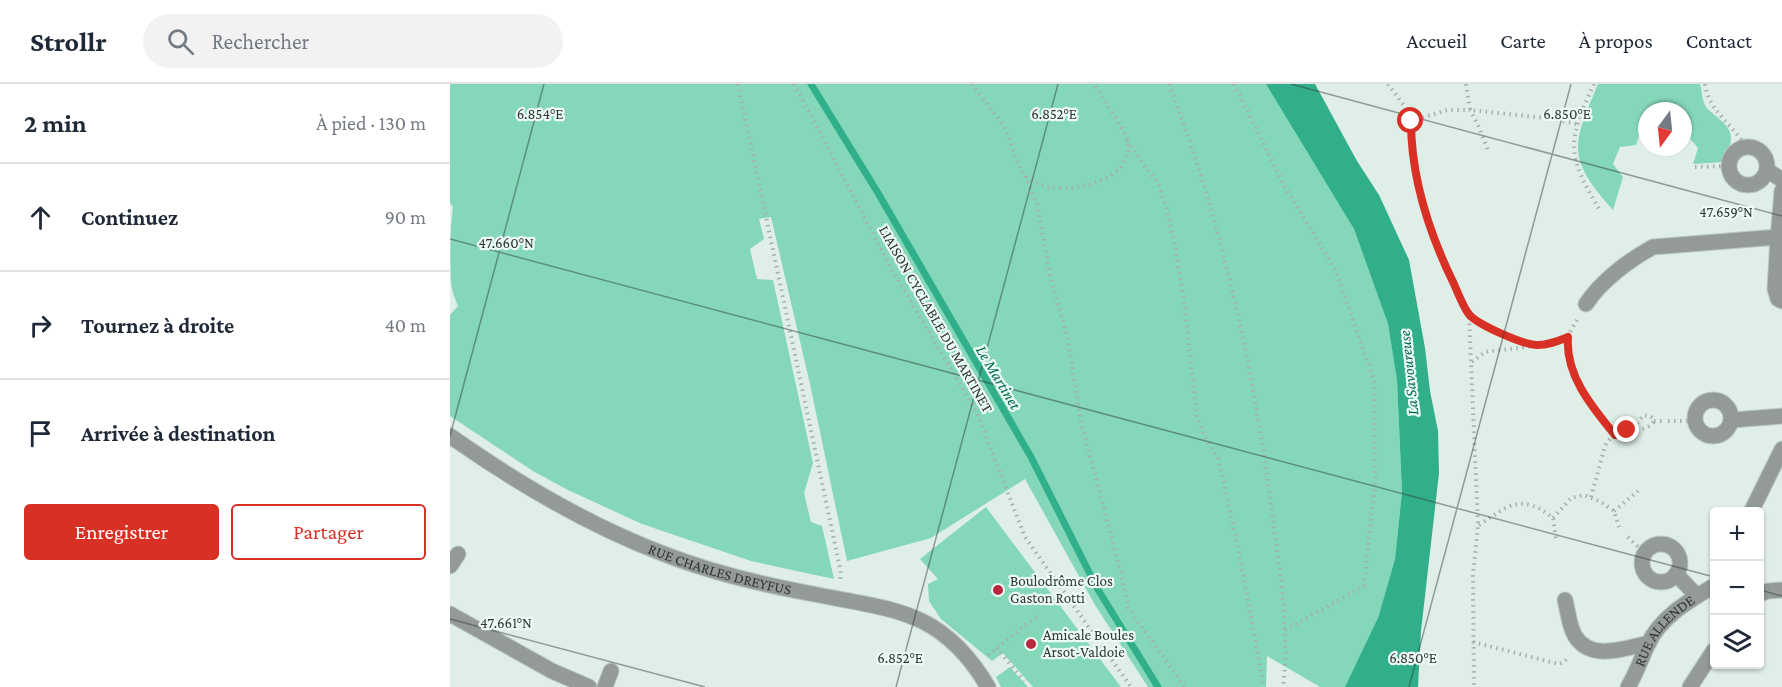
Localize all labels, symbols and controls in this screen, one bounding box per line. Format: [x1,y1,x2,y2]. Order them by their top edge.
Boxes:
search box [143,14,563,68]
icon: search [164,25,197,58]
text: Strollr [30,26,107,57]
text: Rechercher [212,29,309,54]
text: Accueil [1407,29,1467,53]
text: Carte [1500,29,1546,53]
text: À propos [1579,29,1653,53]
text: Contact [1686,29,1752,53]
north arrow [1638,102,1692,156]
text: 6.854°E [517,106,563,122]
text: 6.852°E [1031,106,1077,122]
text: 6.850°E [1543,106,1591,122]
route start [1397,107,1423,133]
text: 2 min [24,109,87,138]
text: À pied · 130 m [316,112,426,134]
icon: ahead [24,201,57,234]
text: 47.659°N [1699,204,1753,220]
text: Continuez [81,205,178,230]
text: 90 m [385,206,426,228]
street label: LIAISON CYCLABLE DU MARTINET [876,223,996,415]
text: 47.660°N [478,235,534,251]
icon: right [24,309,57,342]
text: Tournez à droite [81,313,234,338]
text: 40 m [385,314,426,336]
water label: La Savoureuse [1396,330,1421,416]
water label: Le Martinet [973,342,1024,412]
route end [1613,416,1639,442]
icon: arrive [24,417,57,450]
text: Arrivée à destination [81,421,275,446]
button: Enregistrer [24,504,219,560]
button: Partager [231,504,426,560]
map controls [1710,507,1764,669]
button: + [1710,507,1764,561]
street label: RUE CHARLES DREYFUS [646,541,793,598]
button: − [1710,561,1764,615]
place label: Boulodrôme Clos Gaston Rotti [1010,573,1113,606]
marker: Boulodrôme Clos Gaston Rotti [991,583,1005,597]
street label: RUE ALLENDE [1631,592,1697,669]
text: 47.661°N [480,615,532,631]
button: layers [1710,615,1764,669]
place label: Amicale Boules Arsot-Valdoie [1043,627,1134,660]
marker: Amicale Boules Arsot-Valdoie [1024,637,1038,651]
text: 6.852°E [877,650,923,666]
text: 6.850°E [1389,650,1437,666]

